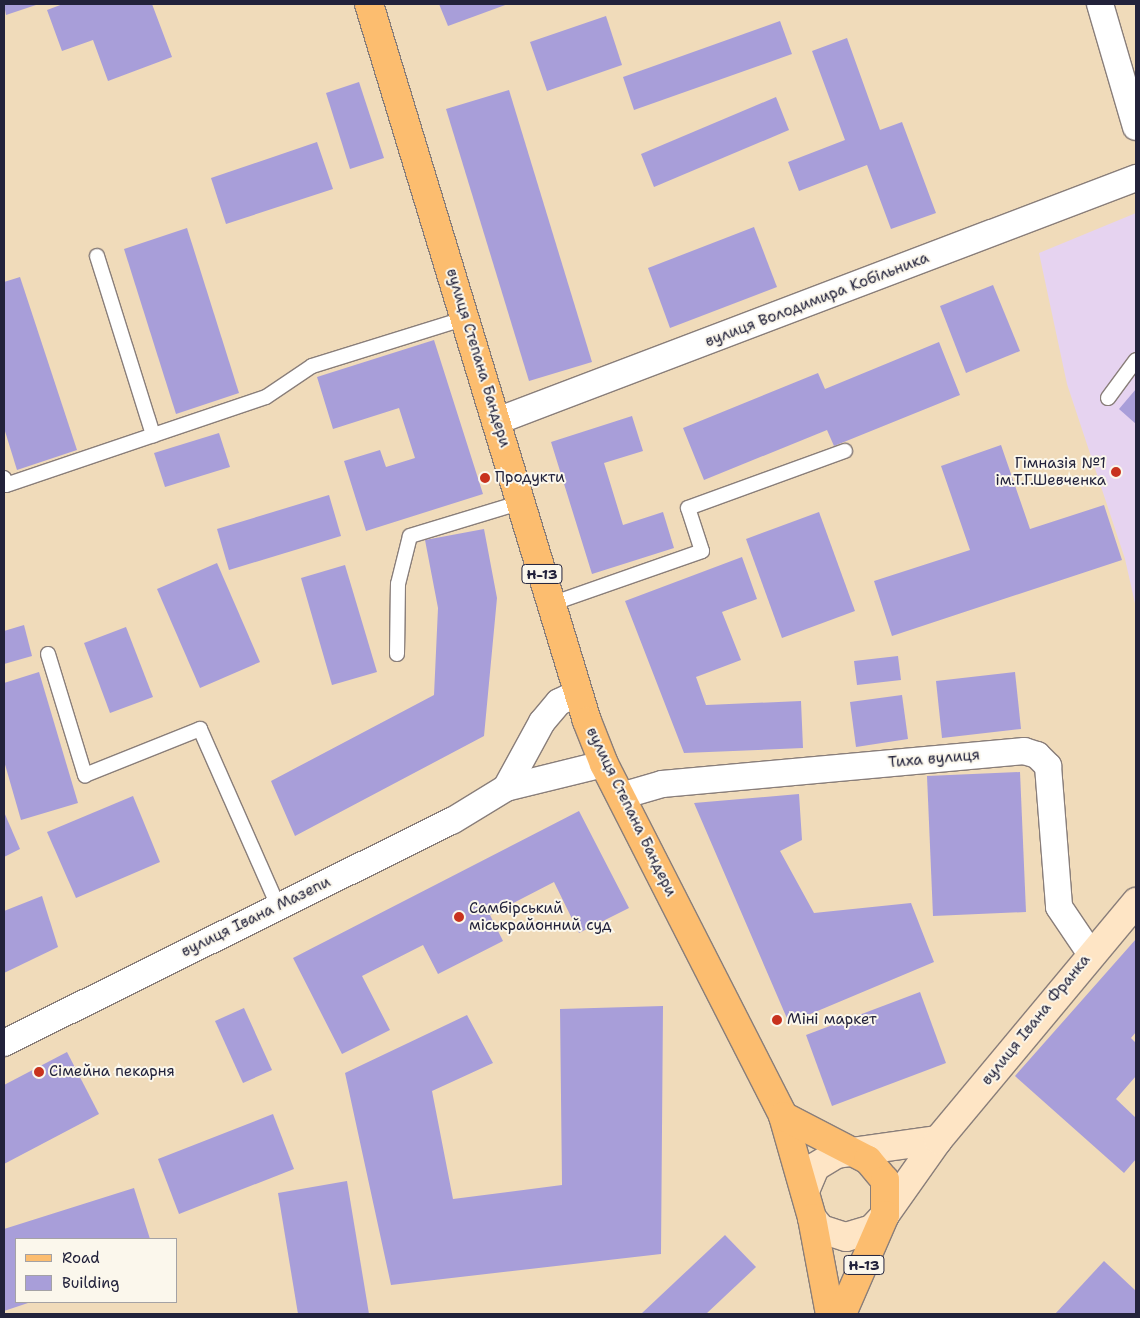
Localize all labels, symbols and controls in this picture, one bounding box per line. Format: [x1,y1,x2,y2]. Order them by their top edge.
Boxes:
street label: вулиця Володимира Кобільника [703,249,931,351]
street label: вулиця Степана Бандери [442,266,514,450]
place label: Гімназія №1 ім.Т.Г.Шевченка [996,454,1106,489]
marker: Гімназія №1 ім.Т.Г.Шевченка [1110,466,1122,478]
place label: Продукти [495,469,565,487]
marker: Продукти [479,472,491,484]
road number: Н-13 [521,562,563,586]
street label: вулиця Степана Бандери [582,724,680,900]
street label: Тиха вулиця [887,746,981,772]
street label: вулиця Івана Мазепи [178,873,334,961]
place label: Самбірський міськрайонний суд [469,899,612,934]
marker: Самбірський міськрайонний суд [453,911,465,923]
street label: вулиця Івана Франка [978,951,1094,1089]
place label: Міні маркет [787,1011,877,1029]
marker: Міні маркет [771,1014,783,1026]
place label: Сімейна пекарня [49,1063,175,1081]
marker: Сімейна пекарня [33,1066,45,1078]
legend [15,1238,178,1303]
text: Road [62,1248,100,1268]
road number: Н-13 [843,1254,885,1276]
text: Building [62,1273,119,1293]

